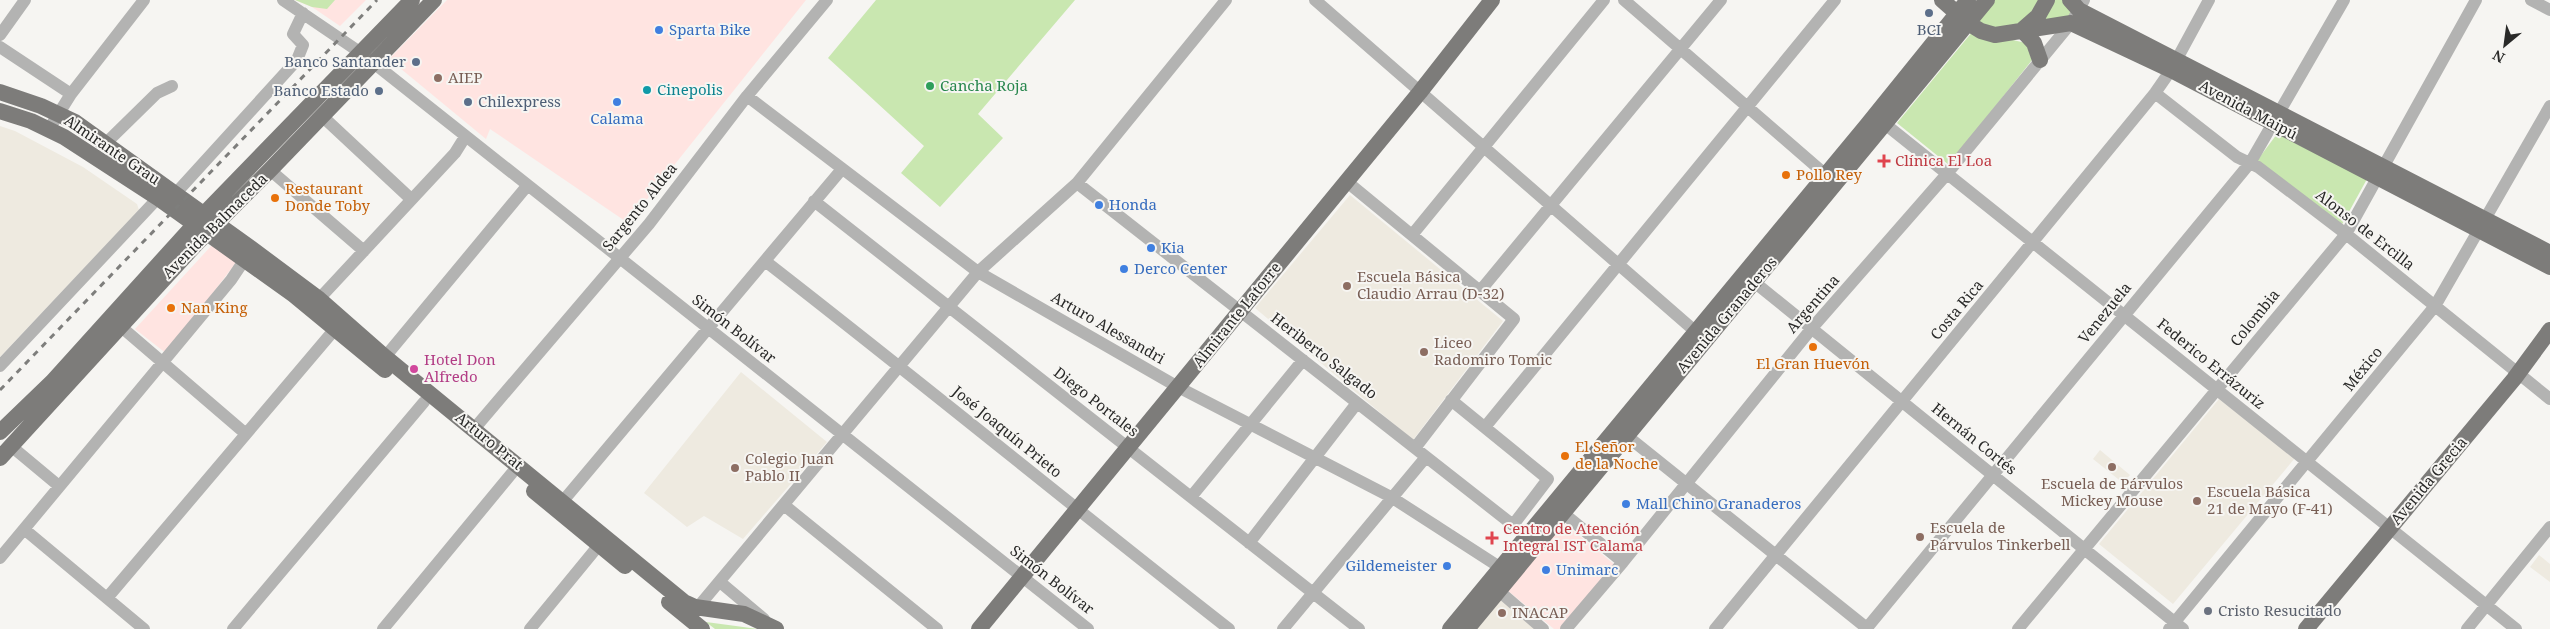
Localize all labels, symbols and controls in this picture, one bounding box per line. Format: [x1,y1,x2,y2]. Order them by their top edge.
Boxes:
marker: BCI [1923,7,1935,19]
place label: Sparta Bike [669,19,751,39]
place label: BCI [1917,19,1941,39]
north arrow [2480,20,2530,70]
marker: Sparta Bike [653,24,665,36]
text: N [2489,46,2508,68]
place label: Banco Santander [284,51,406,71]
marker: Banco Santander [410,56,422,68]
place label: AIEP [448,67,483,87]
marker: AIEP [432,72,444,84]
place label: Cancha Roja [940,75,1028,95]
street label: Avenida Maipú [2196,75,2301,144]
place label: Cinepolis [657,79,723,99]
place label: Banco Estado [273,80,369,100]
marker: Cancha Roja [924,80,936,92]
marker: Cinepolis [641,84,653,96]
marker: Banco Estado [373,85,385,97]
place label: Chilexpress [478,91,561,111]
marker: Chilexpress [462,96,474,108]
marker: Calama [611,96,623,108]
place label: Calama [590,108,644,128]
street label: Almirante Grau [61,110,165,189]
place label: Clínica El Loa [1895,150,1992,170]
marker: Clínica El Loa [1877,154,1891,168]
street label: Sargento Aldea [597,158,681,255]
place label: Pollo Rey [1796,164,1862,184]
street label: Avenida Balmaceda [157,168,271,282]
marker: Pollo Rey [1780,169,1792,181]
place label: Restaurant Donde Toby [285,178,370,215]
street label: Alonso de Ercilla [2312,184,2419,274]
marker: Restaurant Donde Toby [269,192,281,204]
place label: Honda [1109,194,1157,214]
marker: Honda [1093,199,1105,211]
place label: Kia [1161,237,1185,257]
marker: Kia [1145,242,1157,254]
street label: Avenida Granaderos [1672,252,1781,377]
street label: Almirante Latorre [1187,257,1285,371]
place label: Derco Center [1134,258,1227,278]
marker: Derco Center [1118,263,1130,275]
place label: Escuela Básica Claudio Arrau (D-32) [1357,266,1504,303]
street label: Argentina [1781,270,1843,337]
street label: Costa Rica [1925,275,1987,344]
street label: Venezuela [2073,278,2135,347]
marker: Escuela Básica Claudio Arrau (D-32) [1341,280,1353,292]
street label: Colombia [2225,285,2283,350]
street label: Arturo Alessandri [1048,286,1169,368]
street label: Simón Bolívar [688,289,781,367]
place label: Nan King [181,297,248,317]
marker: Nan King [165,302,177,314]
street label: Heriberto Salgado [1267,307,1382,403]
street label: Federico Errázuriz [2153,313,2270,413]
place label: Liceo Radomiro Tomic [1434,332,1552,369]
marker: El Gran Huevón [1807,341,1819,353]
street label: México [2338,342,2386,395]
marker: Liceo Radomiro Tomic [1418,346,1430,358]
place label: Hotel Don Alfredo [424,349,496,386]
place label: El Gran Huevón [1756,353,1870,373]
street label: Diego Portales [1050,362,1143,441]
marker: Hotel Don Alfredo [408,363,420,375]
street label: José Joaquín Prieto [948,380,1066,482]
street label: Hernán Cortés [1928,398,2021,479]
street label: Arturo Prat [452,407,528,474]
street label: Avenida Grecia [2386,432,2471,528]
place label: El Señor de la Noche [1575,436,1658,473]
place label: Colegio Juan Pablo II [745,448,834,485]
marker: El Señor de la Noche [1559,450,1571,462]
marker: Escuela de Párvulos Mickey Mouse [2106,461,2118,473]
marker: Colegio Juan Pablo II [729,462,741,474]
place label: Escuela de Párvulos Mickey Mouse [2041,473,2183,510]
place label: Escuela Básica 21 de Mayo (F-41) [2207,481,2333,518]
place label: Mall Chino Granaderos [1636,493,1801,513]
marker: Escuela Básica 21 de Mayo (F-41) [2191,495,2203,507]
marker: Mall Chino Granaderos [1620,498,1632,510]
place label: Escuela de Párvulos Tinkerbell [1930,517,2071,554]
place label: Centro de Atención Integral IST Calama [1503,518,1643,555]
marker: Centro de Atención Integral IST Calama [1485,531,1499,545]
marker: Escuela de Párvulos Tinkerbell [1914,531,1926,543]
street label: Simón Bolívar [1006,540,1099,618]
place label: Gildemeister [1345,555,1437,575]
place label: Unimarc [1556,559,1618,579]
marker: Gildemeister [1441,560,1453,572]
marker: Unimarc [1540,564,1552,576]
place label: Cristo Resucitado [2218,600,2342,620]
place label: INACAP [1512,602,1568,622]
marker: Cristo Resucitado [2202,605,2214,617]
marker: INACAP [1496,607,1508,619]

